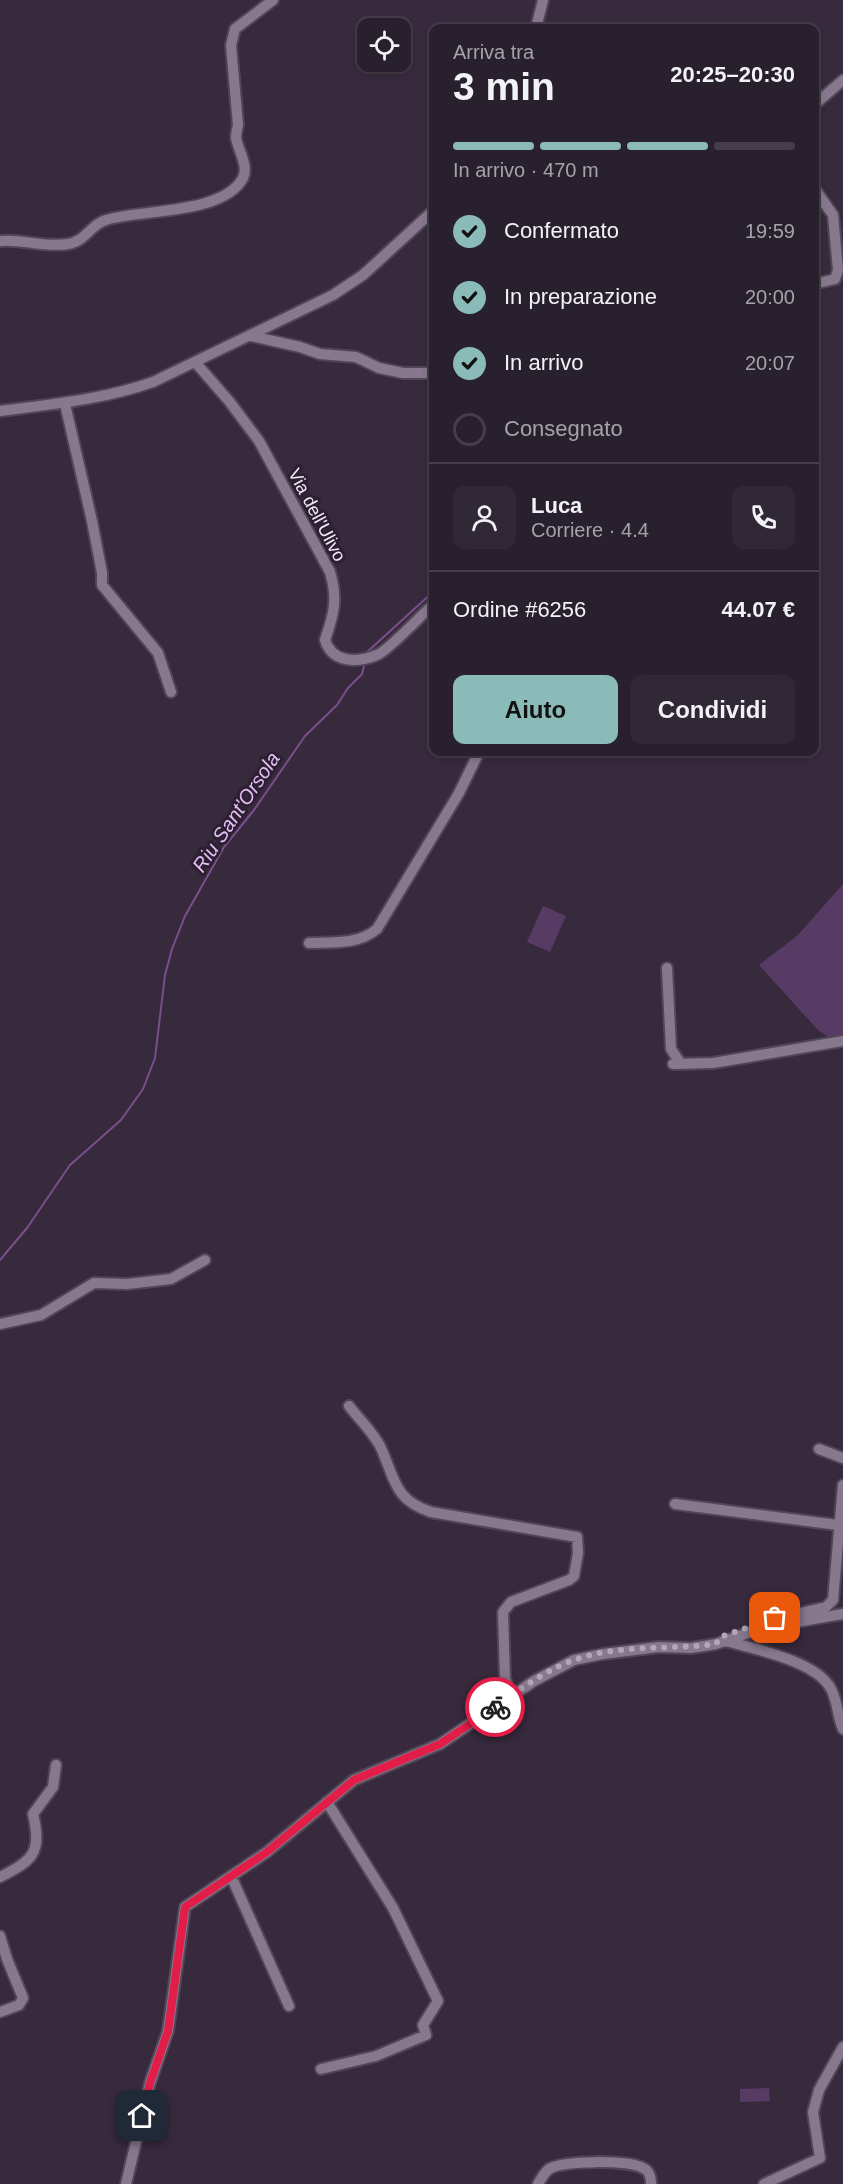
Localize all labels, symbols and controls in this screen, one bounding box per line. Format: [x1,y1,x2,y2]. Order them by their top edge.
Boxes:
map controls [357,18,411,72]
button: locate [357,18,411,72]
text: Arriva tra [453,41,534,63]
text: 20:25–20:30 [670,62,795,87]
text: 3 min [453,65,555,108]
text: In arrivo · 470 m [453,159,599,181]
icon: check [453,215,486,248]
text: Confermato [504,218,619,243]
text: 19:59 [745,220,795,242]
icon: check [453,281,486,314]
text: In preparazione [504,284,657,309]
text: 20:00 [745,286,795,308]
icon: check [453,347,486,380]
text: In arrivo [504,350,583,375]
text: 20:07 [745,352,795,374]
text: Consegnato [504,416,623,441]
street label: Via dell'Ulivo [284,465,350,565]
button: person [453,486,516,549]
button: phone [732,486,795,549]
text: Luca [531,493,582,518]
text: Corriere · 4.4 [531,519,649,541]
text: Ordine #6256 [453,597,586,622]
text: 44.07 € [722,597,795,622]
button: Aiuto [453,675,618,744]
button: Condividi [630,675,795,744]
water label: Riu Sant'Orsola [188,748,284,876]
pin [749,1592,800,1643]
icon: bag [758,1601,791,1634]
courier [465,1677,525,1737]
icon: bike [479,1691,512,1724]
pin [116,2090,167,2141]
icon: home [125,2099,158,2132]

